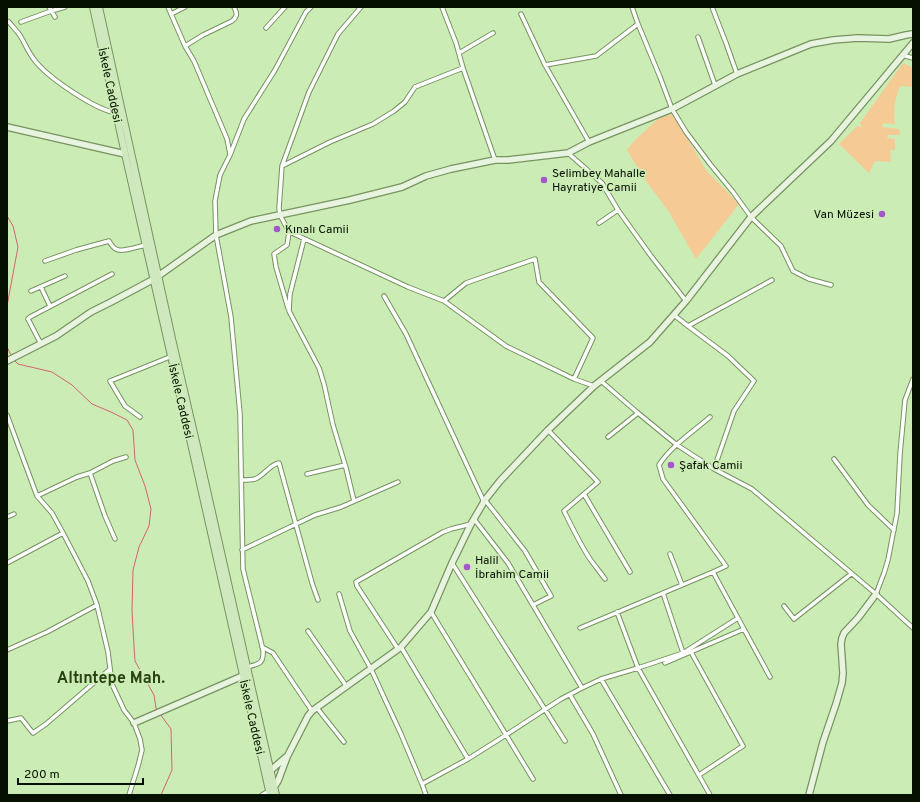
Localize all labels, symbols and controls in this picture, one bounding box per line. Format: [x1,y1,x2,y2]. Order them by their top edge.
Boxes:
street label: İskele Caddesi [93,46,125,124]
place label: Selimbey Mahalle Hayratiye Camii [552,166,646,196]
marker: Selimbey Mahalle Hayratiye Camii [539,175,549,185]
place label: Van Müzesi [814,207,874,223]
marker: Van Müzesi [877,209,887,219]
place label: Kınalı Camii [285,222,349,238]
marker: Kınalı Camii [272,224,282,234]
street label: İskele Caddesi [164,362,196,440]
place label: Şafak Camii [679,458,742,474]
marker: Şafak Camii [666,460,676,470]
place label: Halil İbrahim Camii [475,553,549,583]
marker: Halil İbrahim Camii [462,562,472,572]
district label: Altıntepe Mah. [57,669,165,689]
street label: İskele Caddesi [235,678,267,756]
scale bar [18,760,143,786]
text: 200 m [24,767,60,783]

